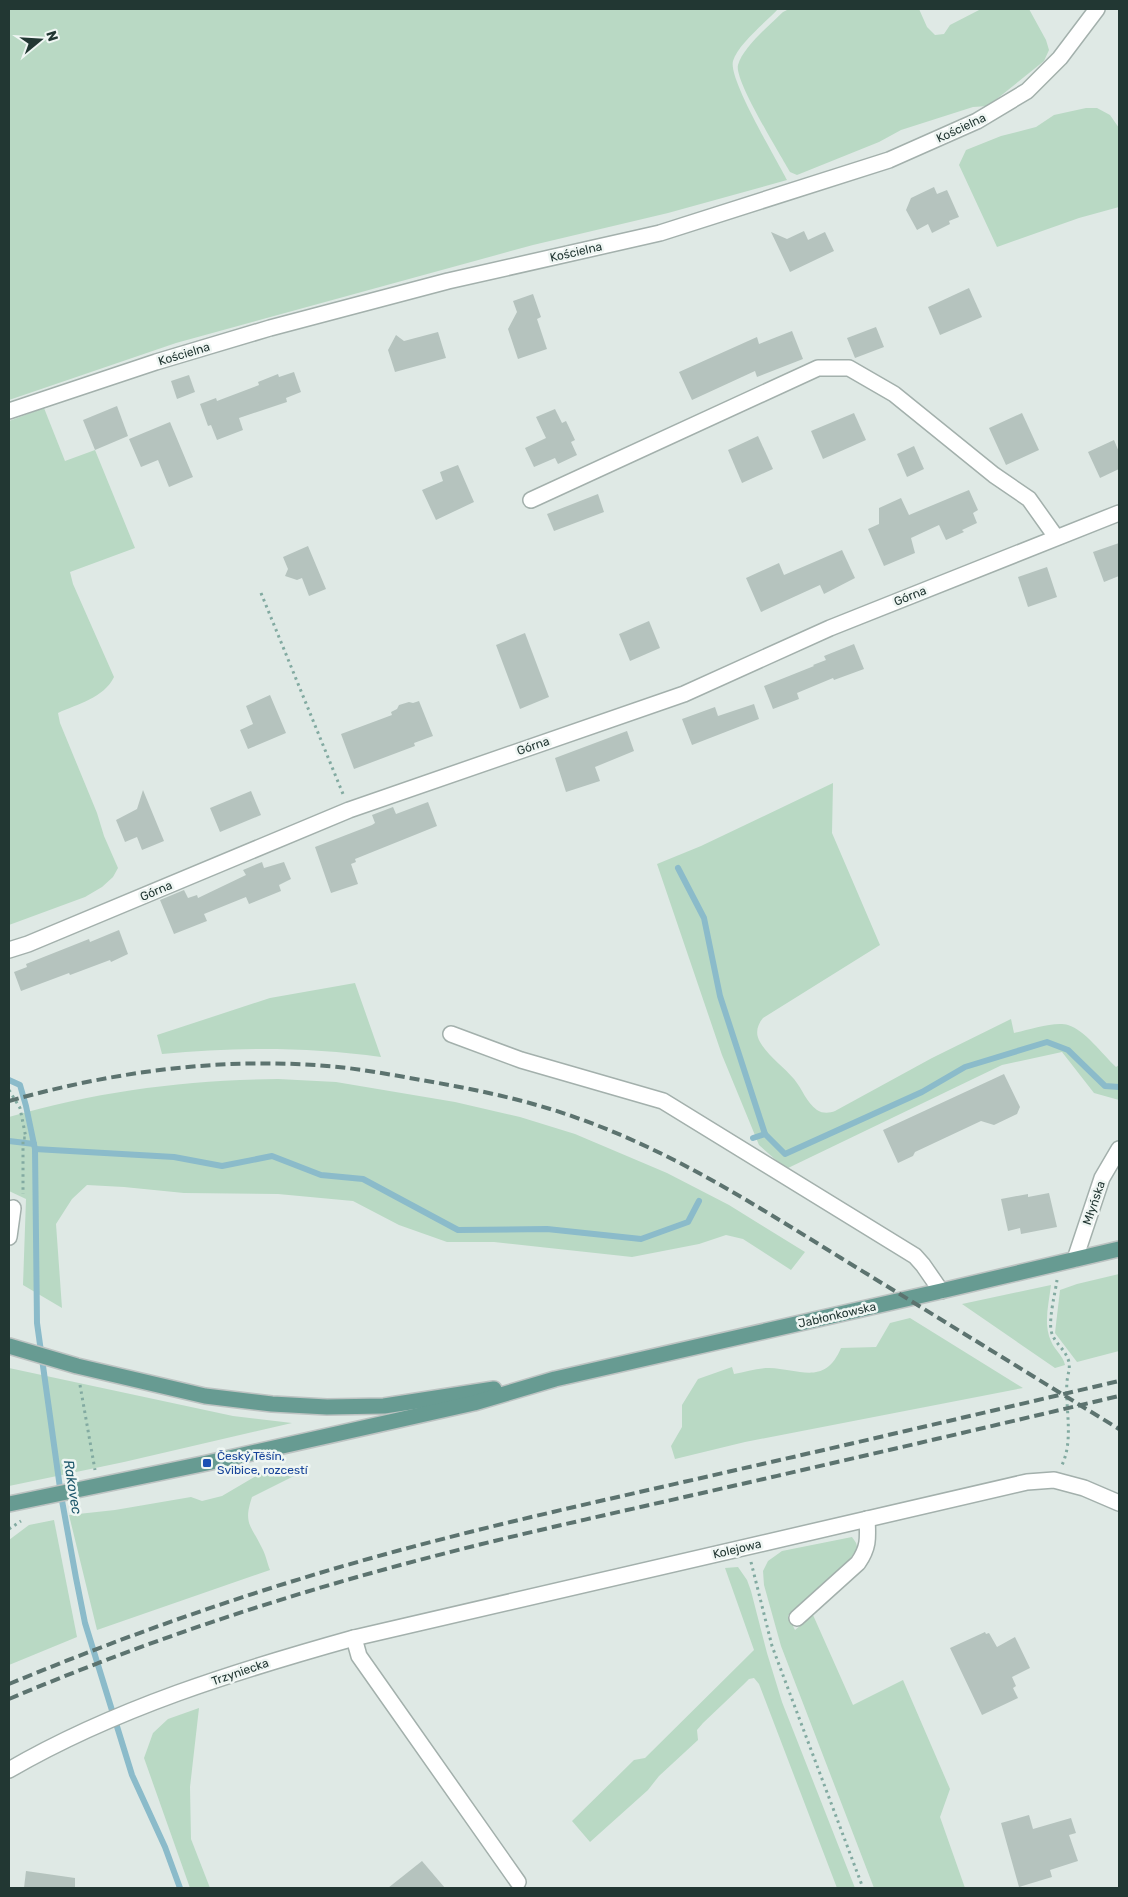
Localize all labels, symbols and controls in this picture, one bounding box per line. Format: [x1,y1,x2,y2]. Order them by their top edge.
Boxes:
north arrow [15,15,65,65]
text: N [42,29,62,44]
street label: Kościelna [934,110,988,146]
street label: Kościelna [549,239,603,265]
street label: Kościelna [157,340,211,368]
street label: Górna [892,583,928,609]
street label: Górna [515,734,551,758]
street label: Górna [138,878,174,904]
street label: Młyńska [1080,1179,1108,1227]
street label: Jabłonkowska [797,1299,877,1331]
place label: Český Těšín, Svibice, rozcestí [217,1449,309,1477]
marker: Český Těšín, Svibice, rozcestí [201,1457,213,1469]
water label: Rakovec [60,1459,85,1516]
street label: Kolejowa [711,1537,763,1561]
street label: Trzyniecka [210,1656,270,1688]

